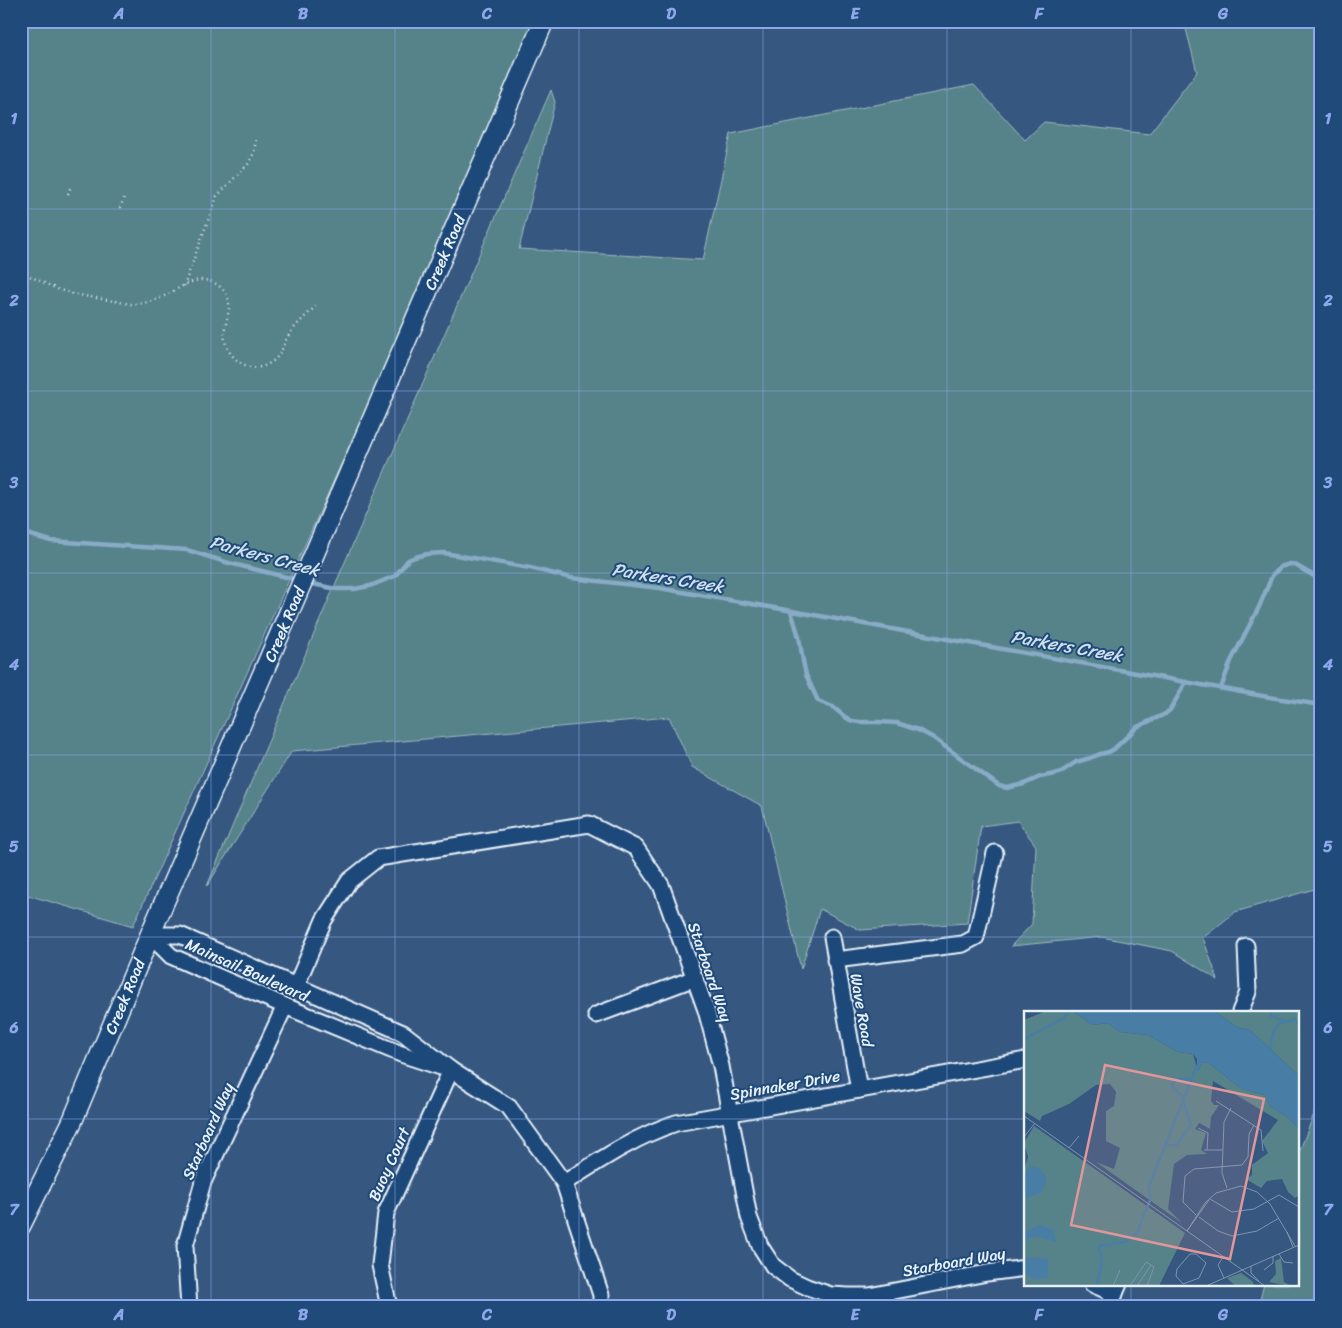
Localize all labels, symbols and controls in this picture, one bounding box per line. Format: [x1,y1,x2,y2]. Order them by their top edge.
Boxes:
text: A [113,0,124,28]
text: B [298,0,309,28]
text: C [481,0,493,28]
text: D [666,0,676,28]
text: E [851,0,861,28]
text: F [1034,0,1045,28]
text: G [1217,0,1229,28]
text: 1 [11,104,18,133]
text: 1 [1325,104,1332,133]
street label: Creek Road [415,208,474,295]
text: 2 [8,286,19,315]
text: 2 [1322,286,1333,315]
text: 3 [9,468,19,497]
text: 3 [1323,468,1333,497]
water label: Parkers Creek [206,526,325,586]
water label: Parkers Creek [610,553,728,603]
street label: Creek Road [255,580,314,667]
water label: Parkers Creek [1009,620,1127,672]
text: 4 [8,650,19,679]
text: 4 [1322,650,1333,679]
text: 5 [9,832,19,861]
text: 5 [1323,832,1333,861]
street label: Starboard Way [679,918,741,1027]
street label: Mainsail Boulevard [180,930,315,1011]
street label: Creek Road [96,953,154,1039]
street label: Wave Road [841,971,883,1051]
inset map [1024,1011,1300,1286]
text: 6 [8,1013,19,1042]
text: 6 [1322,1013,1333,1042]
street label: Spinnaker Drive [728,1061,842,1109]
street label: Starboard Way [174,1077,243,1184]
street label: Buoy Court [360,1122,418,1206]
text: 7 [9,1195,20,1224]
text: 7 [1323,1195,1334,1224]
street label: Starboard Way [900,1239,1009,1285]
text: A [113,1300,124,1328]
text: B [298,1300,309,1328]
text: C [481,1300,493,1328]
text: D [666,1300,676,1328]
text: E [851,1300,861,1328]
text: F [1034,1300,1045,1328]
text: G [1217,1300,1229,1328]

